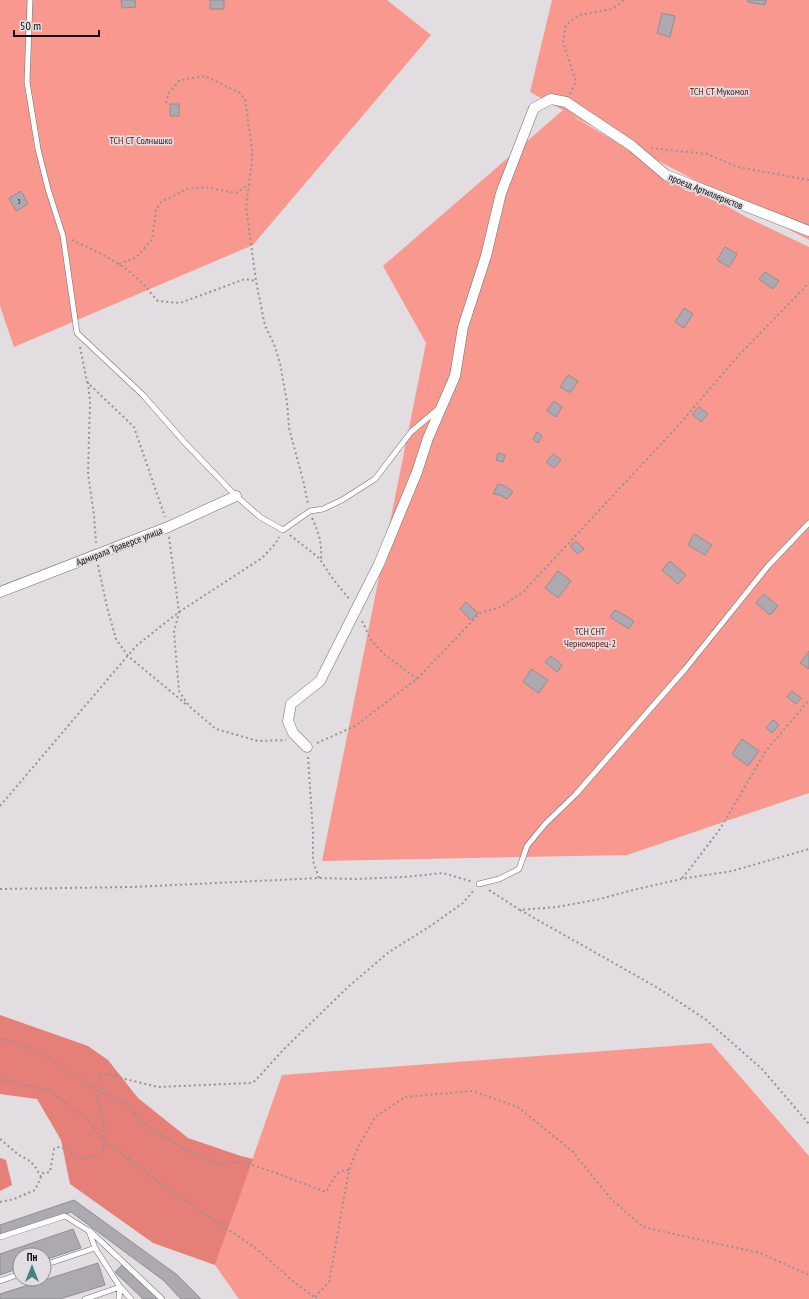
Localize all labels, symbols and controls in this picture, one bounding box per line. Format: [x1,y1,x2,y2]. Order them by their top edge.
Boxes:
scale bar [14,12,99,38]
text: 50 m [20,18,41,33]
park label: ТСН СТ Мукомол [690,85,748,98]
park label: ТСН СТ Солнышко [109,134,173,147]
street label: проезд Артиллеристов [667,171,745,212]
house number: 5 [17,196,21,206]
street label: Адмирала Траверсе улица [74,524,164,569]
park label: ТСН СНТ Черноморец-2 [564,625,616,650]
north arrow [12,1247,52,1287]
text: Пн [27,1250,37,1264]

